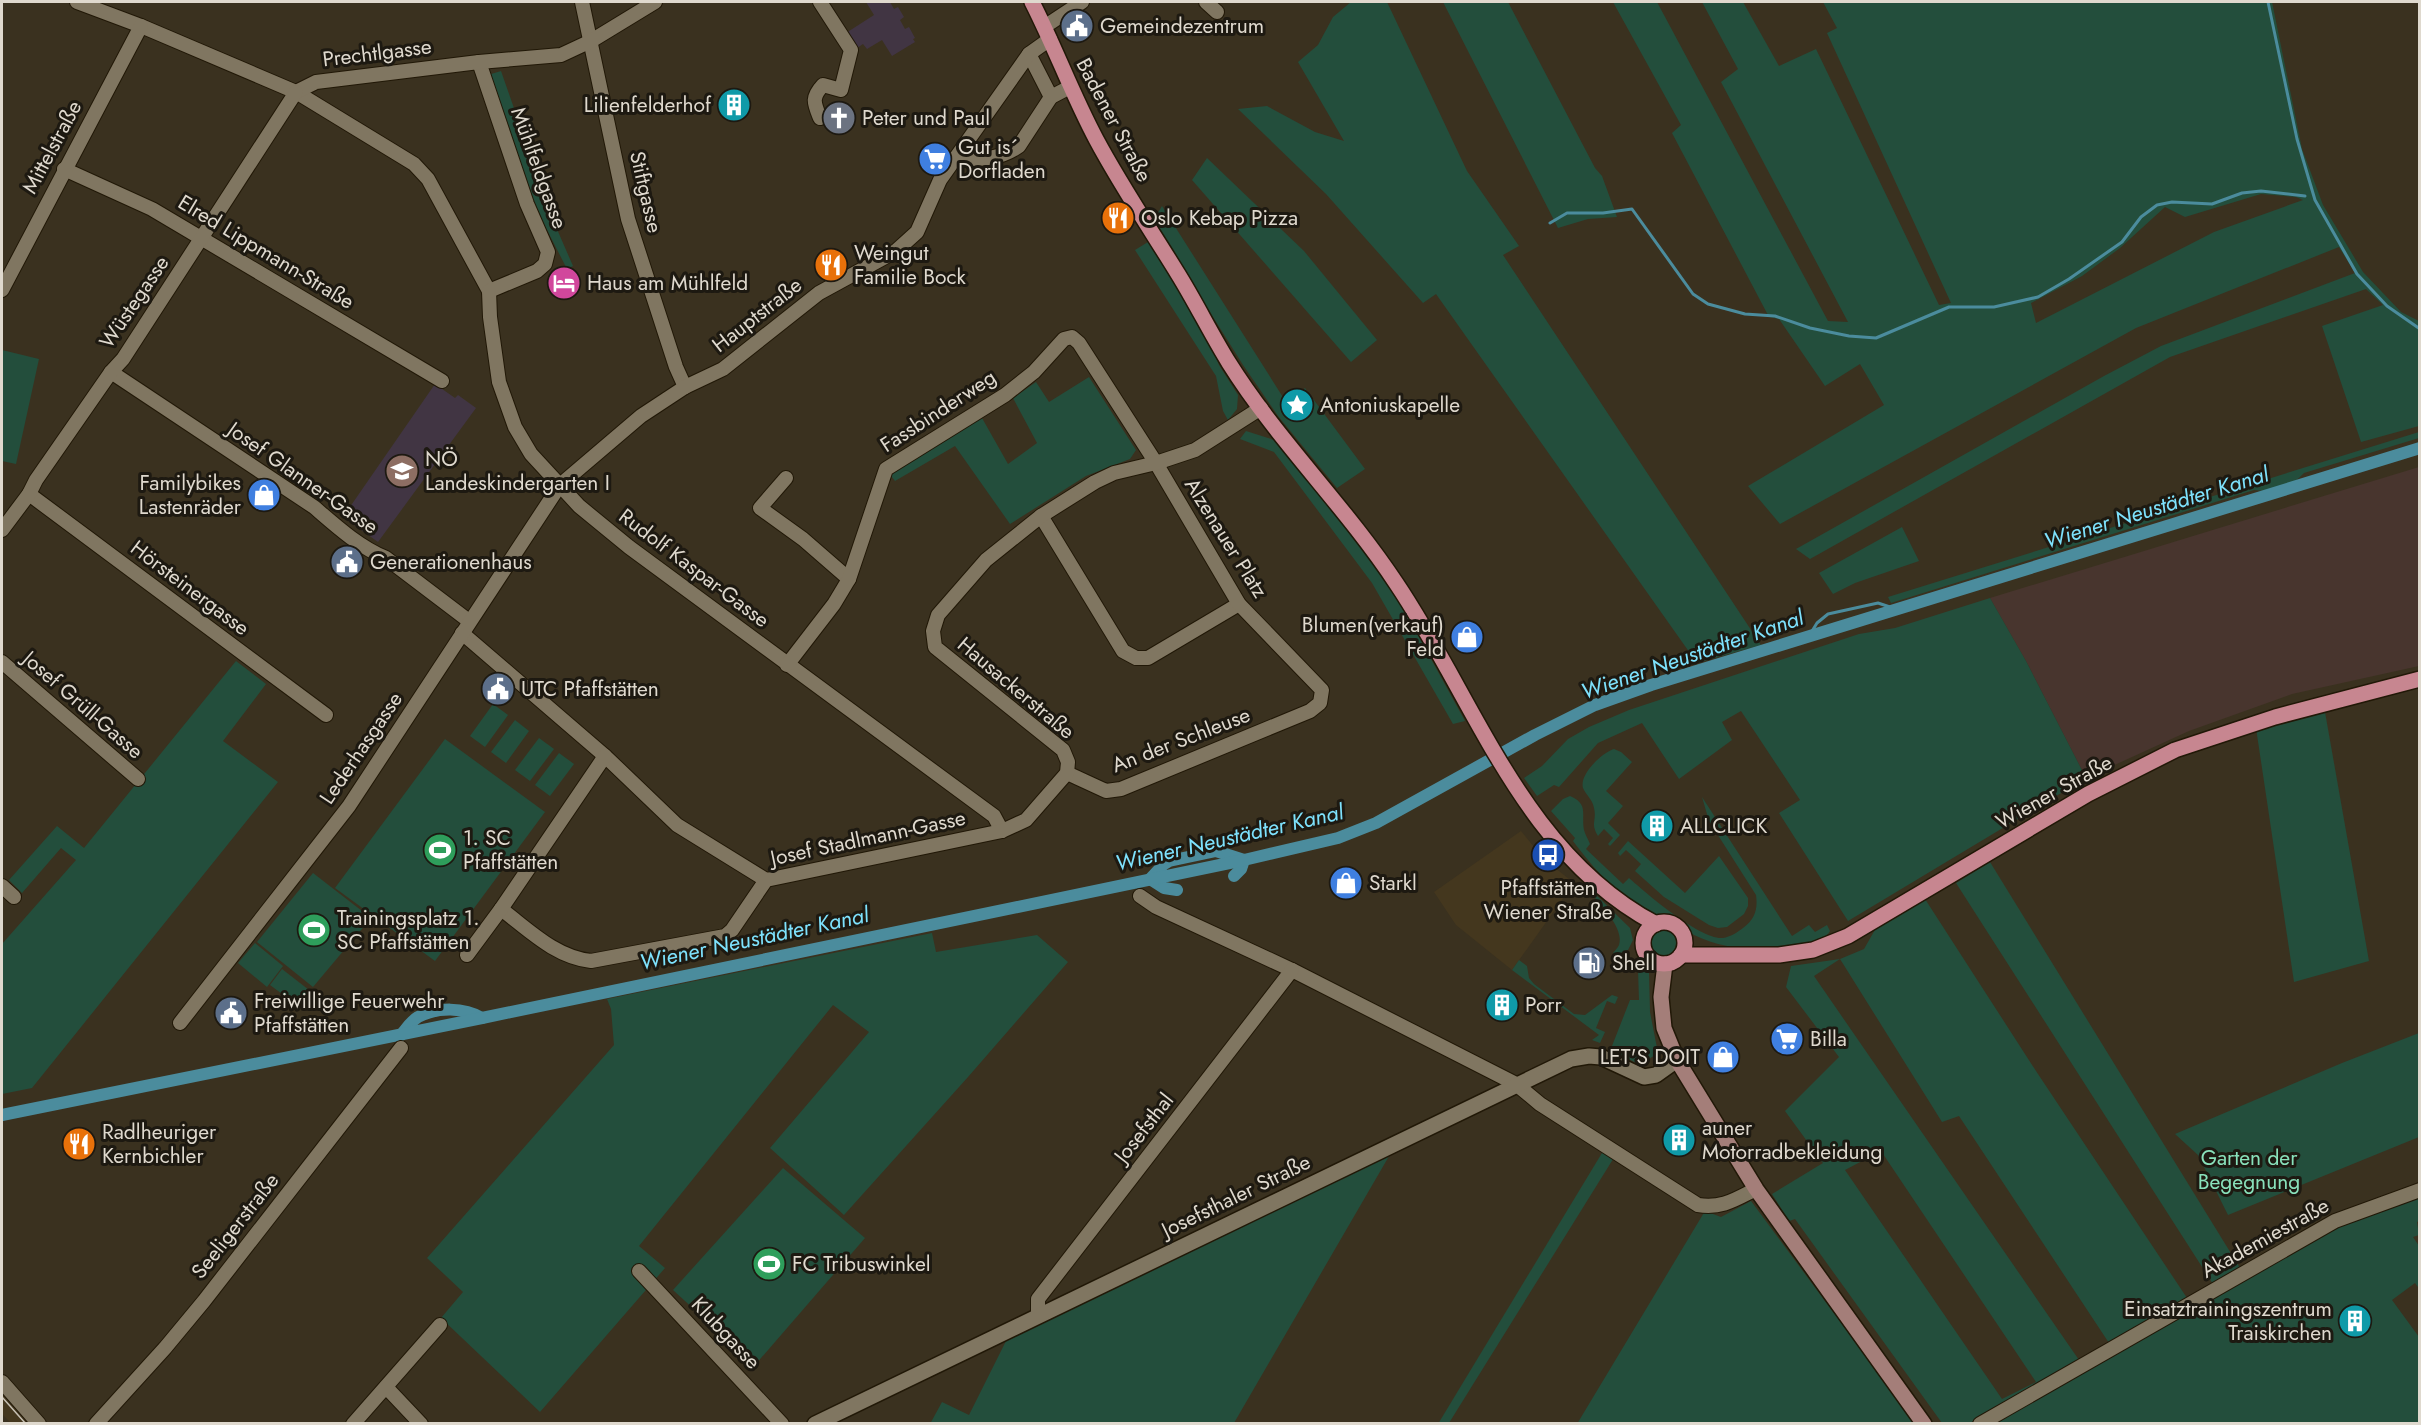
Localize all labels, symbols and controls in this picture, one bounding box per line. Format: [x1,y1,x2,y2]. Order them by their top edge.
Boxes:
public building icon: Gemeindezentrum [1059,8,1095,44]
place label: Gemeindezentrum [1100,11,1264,41]
street label: Prechtlgasse [321,31,433,75]
street label: Badener Straße [1069,53,1159,187]
building icon: Lilienfelderhof [716,87,752,123]
place label: Lilienfelderhof [584,90,712,120]
street label: Mittelstraße [15,95,89,199]
church icon: Peter und Paul [821,100,857,136]
street label: Mühlfeldgasse [503,103,575,233]
place label: Peter und Paul [862,103,990,133]
place label: Gut is´ Dorfladen [958,132,1046,186]
supermarket icon: Gut is´ Dorfladen [917,141,953,177]
street label: Stiftgasse [622,148,670,236]
street label: Elred Lippmann-Straße [172,187,360,317]
restaurant icon: Oslo Kebap Pizza [1100,200,1136,236]
place label: Oslo Kebap Pizza [1141,203,1298,233]
place label: Weingut Familie Bock [854,238,966,292]
restaurant icon: Weingut Familie Bock [813,247,849,283]
street label: Wüstegasse [92,250,176,354]
hotel icon: Haus am Mühlfeld [546,265,582,301]
place label: Haus am Mühlfeld [587,268,748,298]
street label: Hauptstraße [706,270,808,360]
street label: Fassbinderweg [874,362,1002,460]
place icon: Antoniuskapelle [1279,387,1315,423]
place label: Antoniuskapelle [1320,390,1460,420]
street label: Josef Glanner-Gasse [219,413,385,541]
place label: NÖ Landeskindergarten I [425,444,610,498]
school or university icon: NÖ Landeskindergarten I [384,453,420,489]
water label: Wiener Neustädter Kanal [2040,457,2273,556]
place label: Familybikes Lastenräder [139,468,242,522]
street label: Alzenauer Platz [1177,472,1275,604]
shop icon: Familybikes Lastenräder [246,477,282,513]
street label: Rudolf Kaspar-Gasse [612,501,776,635]
street label: Hörsteinergasse [124,533,256,643]
public building icon: Generationenhaus [329,544,365,580]
place label: Generationenhaus [370,547,532,577]
water label: Wiener Neustädter Kanal [1577,601,1808,707]
place label: Blumen(verkauf) Feld [1302,610,1444,664]
shop icon: Blumen(verkauf) Feld [1449,619,1485,655]
street label: Hausackerstraße [951,630,1081,746]
street label: Josef Grüll-Gasse [14,642,150,766]
public building icon: UTC Pfaffstätten [480,671,516,707]
place label: UTC Pfaffstätten [521,674,659,704]
street label: Lederhasgasse [312,686,410,810]
street label: An der Schleuse [1107,700,1255,780]
street label: Wiener Straße [1990,748,2118,836]
water label: Wiener Neustädter Kanal [1112,795,1347,879]
street label: Josef Stadlmann-Gasse [765,803,968,874]
building icon: ALLCLICK [1639,808,1675,844]
place label: ALLCLICK [1680,811,1767,841]
place label: 1. SC Pfaffstätten [463,823,558,877]
sports icon: 1. SC Pfaffstätten [422,832,458,868]
bus stop icon: Pfaffstätten Wiener Straße [1530,837,1566,873]
shop icon: Starkl [1328,865,1364,901]
place label: Starkl [1369,868,1417,898]
place label: Pfaffstätten Wiener Straße [1484,873,1613,927]
water label: Wiener Neustädter Kanal [637,898,872,978]
place label: Trainingsplatz 1. SC Pfaffstättten [337,903,479,957]
sports icon: Trainingsplatz 1. SC Pfaffstättten [296,912,332,948]
fuel station icon: Shell [1571,945,1607,981]
place label: Shell [1612,948,1655,978]
place label: Freiwillige Feuerwehr Pfaffstätten [254,986,445,1040]
building icon: Porr [1484,987,1520,1023]
place label: Porr [1525,990,1563,1020]
public building icon: Freiwillige Feuerwehr Pfaffstätten [213,995,249,1031]
supermarket icon: Billa [1769,1021,1805,1057]
place label: Billa [1810,1024,1847,1054]
shop icon: LET'S DOIT [1705,1039,1741,1075]
place label: LET'S DOIT [1600,1042,1700,1072]
street label: Josefsthal [1105,1087,1181,1172]
place label: auner Motorradbekleidung [1702,1113,1883,1167]
place label: Radlheuriger Kernbichler [102,1117,217,1171]
building icon: auner Motorradbekleidung [1661,1122,1697,1158]
restaurant icon: Radlheuriger Kernbichler [61,1126,97,1162]
park label: Garten der Begegnung [2198,1143,2300,1197]
street label: Josefsthaler Straße [1154,1147,1316,1246]
street label: Seeligerstraße [184,1167,286,1285]
street label: Akademiestraße [2196,1190,2335,1286]
sports icon: FC Tribuswinkel [751,1246,787,1282]
place label: FC Tribuswinkel [792,1249,931,1279]
street label: Klubgasse [685,1290,768,1376]
place label: Einsatztrainingszentrum Traiskirchen [2124,1294,2332,1348]
building icon: Einsatztrainingszentrum Traiskirchen [2337,1303,2373,1339]

